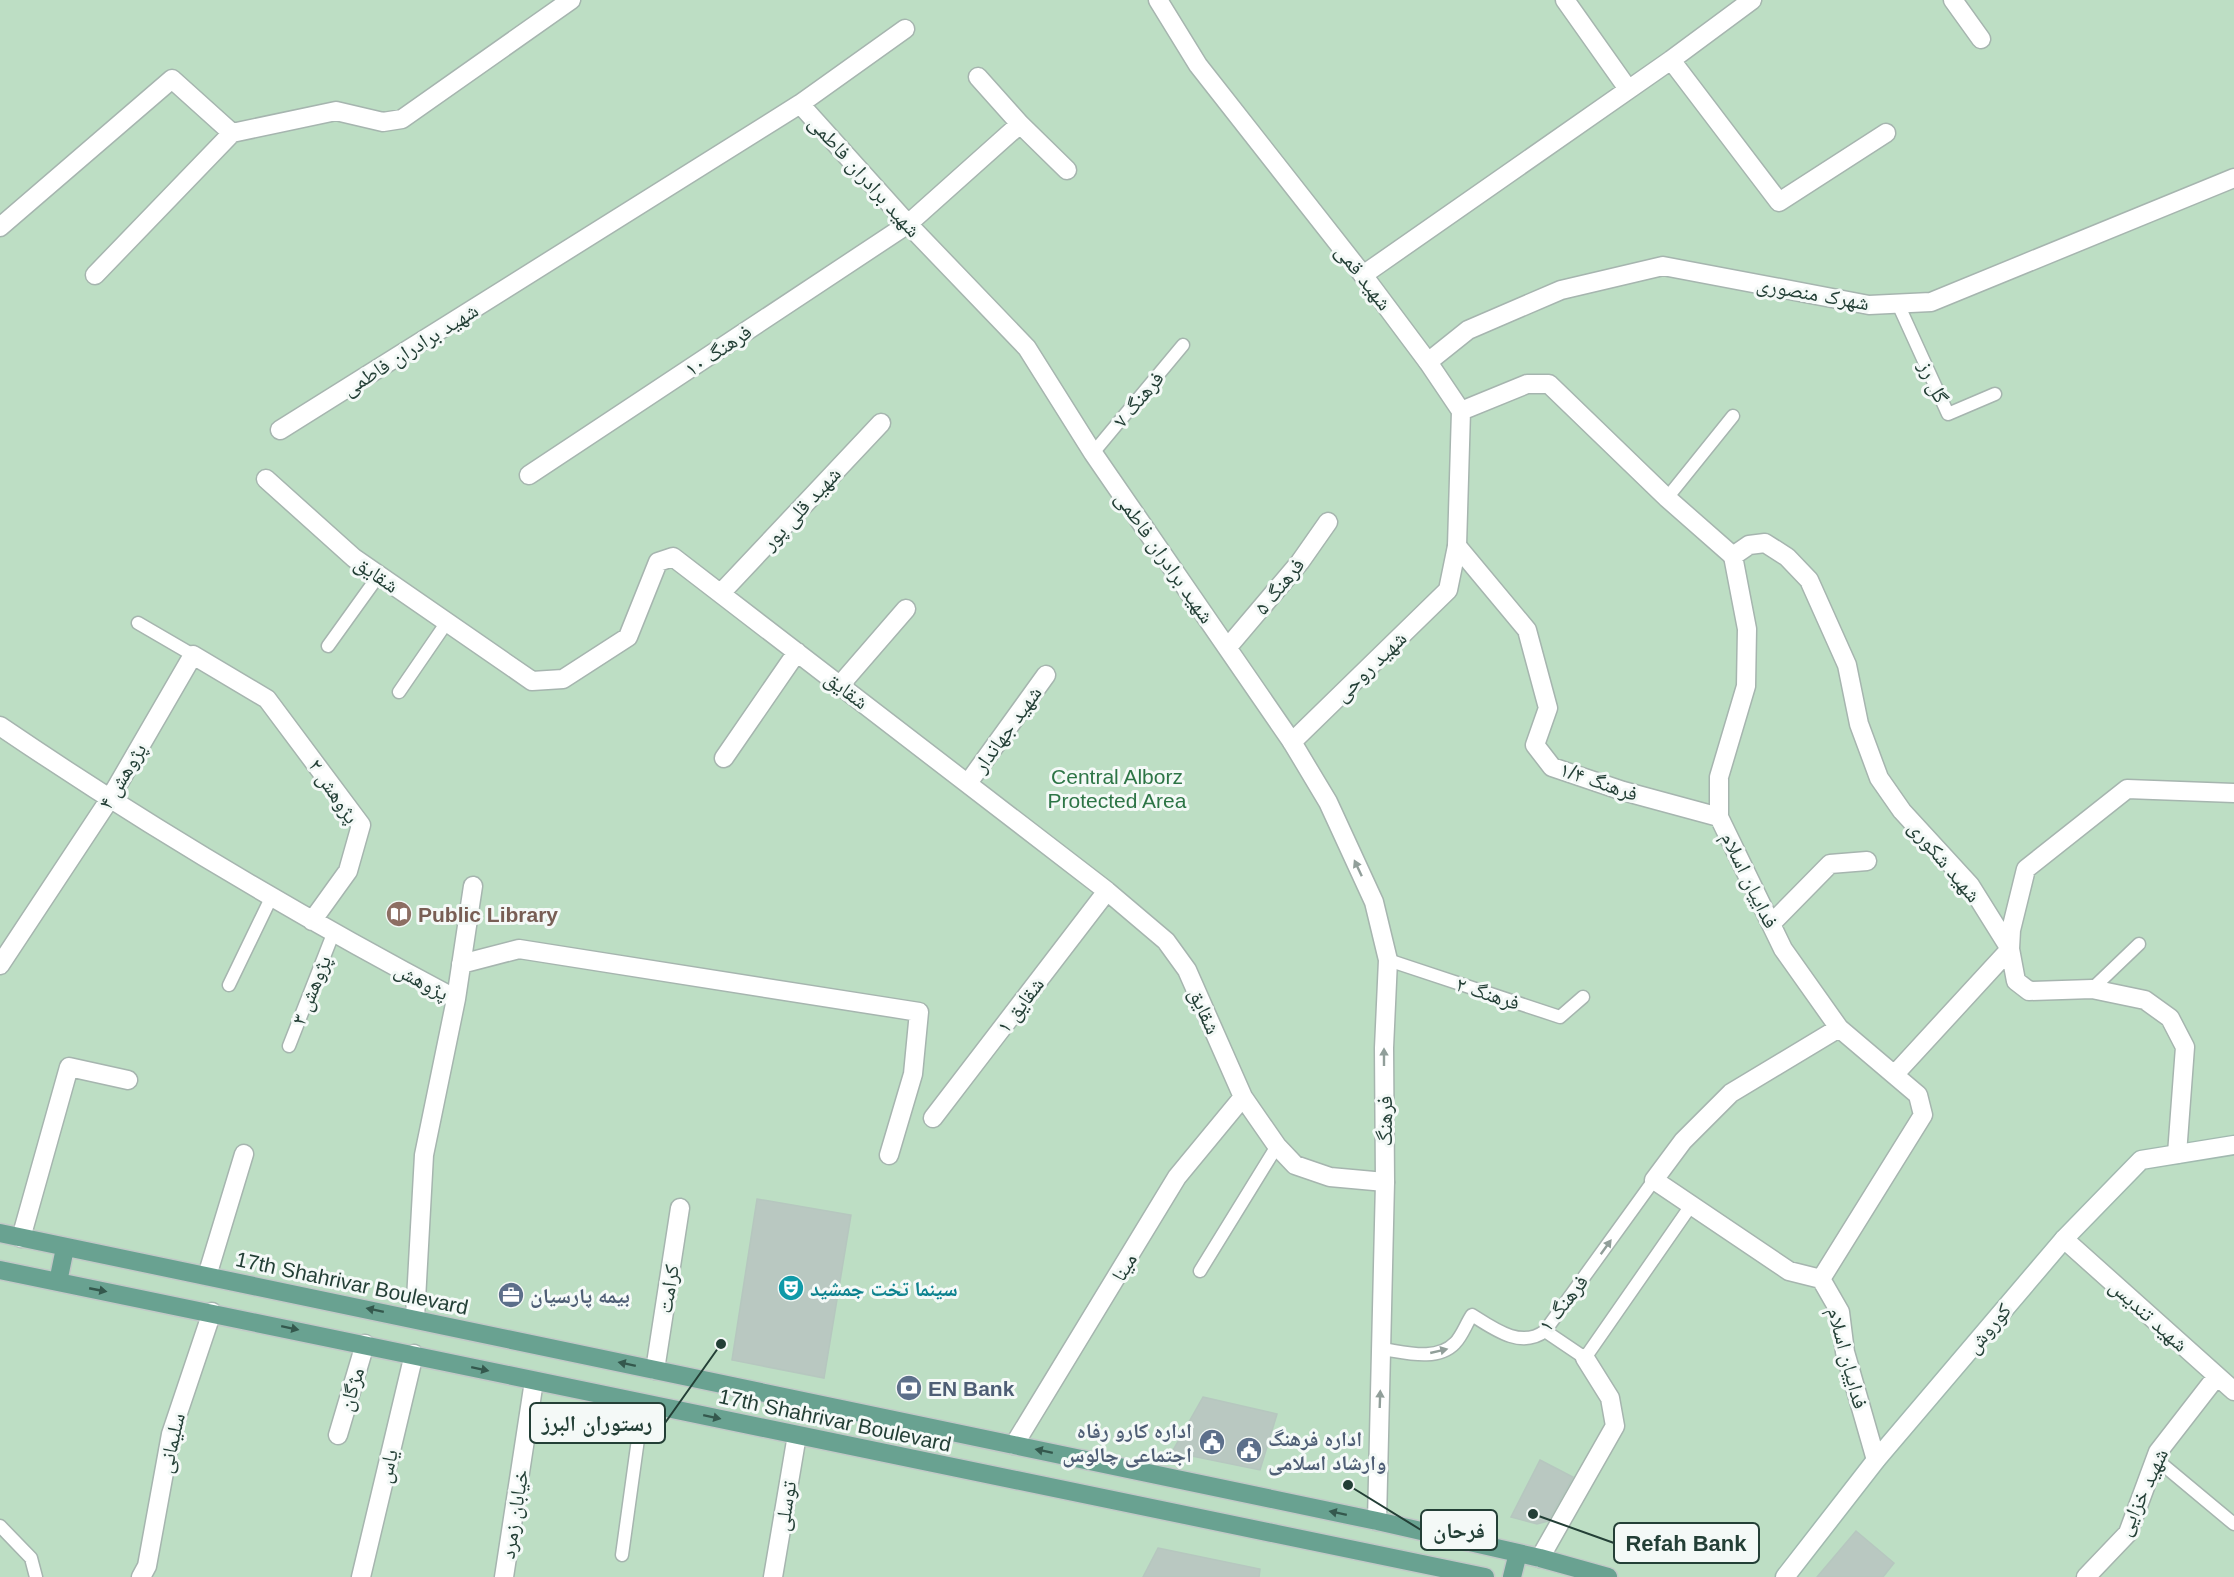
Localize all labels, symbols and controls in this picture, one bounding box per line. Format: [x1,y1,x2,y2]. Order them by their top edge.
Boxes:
street label: شهید برادران فاطمی [803,111,926,243]
street label: شهید قمی [1330,240,1397,316]
street label: شهرک منصوری [1755,272,1871,315]
street label: شهید برادران فاطمی [338,298,483,402]
street label: فرهنگ ۱۰ [680,319,756,381]
street label: گل رز [1912,357,1953,407]
street label: فرهنگ ۷ [1108,366,1168,432]
street label: شهید قلی پور [756,462,847,556]
street label: شهید برادران فاطمی [1109,487,1219,628]
street label: شقایق [350,551,403,599]
street label: فرهنگ ۵ [1249,553,1309,619]
street label: شهید روحی [1329,626,1412,707]
street label: شقایق [820,666,873,715]
street label: شهید جهاندار [968,682,1047,778]
street label: پژوهش ۴ [93,739,152,814]
street label: پژوهش ۲ [302,754,364,829]
street label: فرهنگ ۱/۴ [1557,757,1641,805]
park label: Central Alborz Protected Area [1048,765,1187,812]
street label: شهید شکوری [1903,815,1986,907]
street label: فداییان اسلام [1714,828,1783,933]
one-way arrow [1354,859,1363,876]
library icon: Public Library [384,899,414,929]
place label: Public Library [418,903,558,926]
street label: پژوهش ۳ [287,952,337,1029]
street label: پژوهش [390,957,453,1006]
street label: فرهنگ ۲ [1453,972,1523,1014]
street label: شقایق ۱ [992,973,1050,1038]
street label: شقایق [1183,984,1225,1038]
one-way arrow [1379,1048,1389,1067]
street label: فرهنگ [1373,1096,1396,1146]
one-way arrow [1599,1239,1611,1254]
street label: 17th Shahrivar Boulevard [234,1247,470,1319]
street label: مینا [1107,1249,1142,1285]
street label: کرامت [653,1263,683,1315]
street label: فرهنگ ۱ [1534,1270,1592,1336]
theatre icon: سینما تخت جمشید [776,1273,806,1303]
street label: شهید تندیس [2104,1274,2193,1357]
place label: سینما تخت جمشید [810,1277,958,1300]
office icon: بیمه پارسیان [496,1280,526,1310]
place label: بیمه پارسیان [530,1284,630,1308]
one-way arrow [89,1286,108,1295]
street label: کوروش [1961,1298,2017,1359]
one-way arrow [365,1305,384,1314]
street label: فداییان اسلام [1821,1305,1873,1412]
one-way arrow [280,1324,299,1334]
one-way arrow [1430,1346,1449,1355]
one-way arrow [618,1358,636,1368]
street label: مژگان [334,1364,369,1414]
one-way arrow [471,1365,490,1374]
bank icon: EN Bank [894,1373,924,1403]
place label: EN Bank [928,1377,1015,1400]
street label: 17th Shahrivar Boulevard [717,1384,953,1456]
one-way arrow [1376,1390,1385,1409]
callout: رستوران البرز [530,1403,665,1443]
street label: سلیمانی [153,1411,191,1476]
text: رستوران البرز [541,1411,652,1437]
one-way arrow [703,1413,722,1423]
place label: اداره کارو رفاه اجتماعی چالوس [1062,1419,1192,1468]
public building icon: اداره کارو رفاه اجتماعی چالوس [1197,1427,1227,1457]
place label: اداره فرهنگ وارشاد اسلامی [1268,1427,1386,1476]
public building icon: اداره فرهنگ وارشاد اسلامی [1234,1435,1264,1465]
street label: شهید خزایی [2112,1445,2174,1540]
one-way arrow [1034,1446,1053,1455]
street label: یاس [372,1447,404,1486]
street label: خیابان زمرد [496,1468,533,1561]
street label: توسلی [770,1479,802,1533]
one-way arrow [1328,1508,1347,1517]
callout: فرحان [1421,1510,1497,1550]
text: فرحان [1433,1518,1485,1544]
callout: Refah Bank [1614,1523,1759,1563]
text: Refah Bank [1625,1531,1747,1556]

